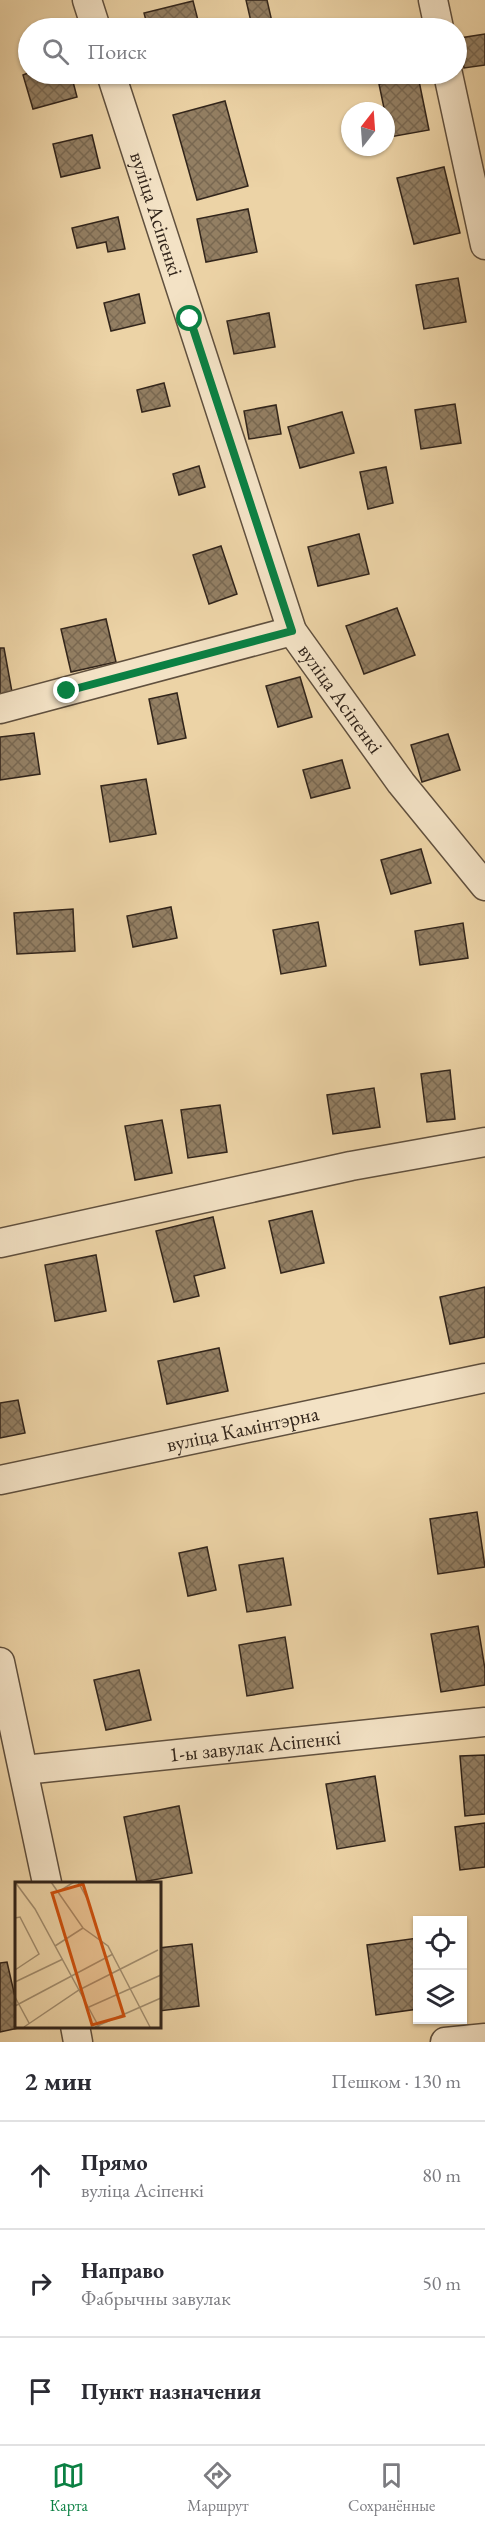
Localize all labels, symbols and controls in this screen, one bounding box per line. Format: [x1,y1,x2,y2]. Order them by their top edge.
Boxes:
search box [18,18,467,84]
icon: search [39,35,72,68]
text: Поиск [87,37,147,66]
north arrow [341,102,395,156]
street label: вуліца Асіпенкі [124,148,190,279]
route start [176,305,202,331]
street label: вуліца Асіпенкі [292,638,390,759]
route end [53,677,79,703]
street label: вуліца Камінтэрна [164,1399,322,1458]
street label: 1-ы завулак Асіпенкі [167,1723,342,1768]
inset map [15,1882,160,2027]
map controls [413,1916,467,2024]
button: locate [413,1916,467,1970]
button: layers [413,1970,467,2024]
text: 2 мин [24,2064,92,2098]
text: Пешком · 130 m [331,2068,461,2094]
text: Прямо [81,2148,148,2177]
icon: ahead [24,2159,57,2192]
text: 80 m [422,2162,461,2188]
text: вуліца Асіпенкі [81,2177,204,2203]
text: Направо [81,2256,164,2285]
icon: right [24,2267,57,2300]
text: 50 m [422,2270,461,2296]
text: Фабрычны завулак [81,2285,231,2311]
icon: arrive [24,2375,57,2408]
text: Пункт назначения [81,2377,261,2406]
tab: Карта [50,2459,88,2516]
tab: Маршрут [187,2459,249,2516]
tab: Сохранённые [348,2459,435,2516]

